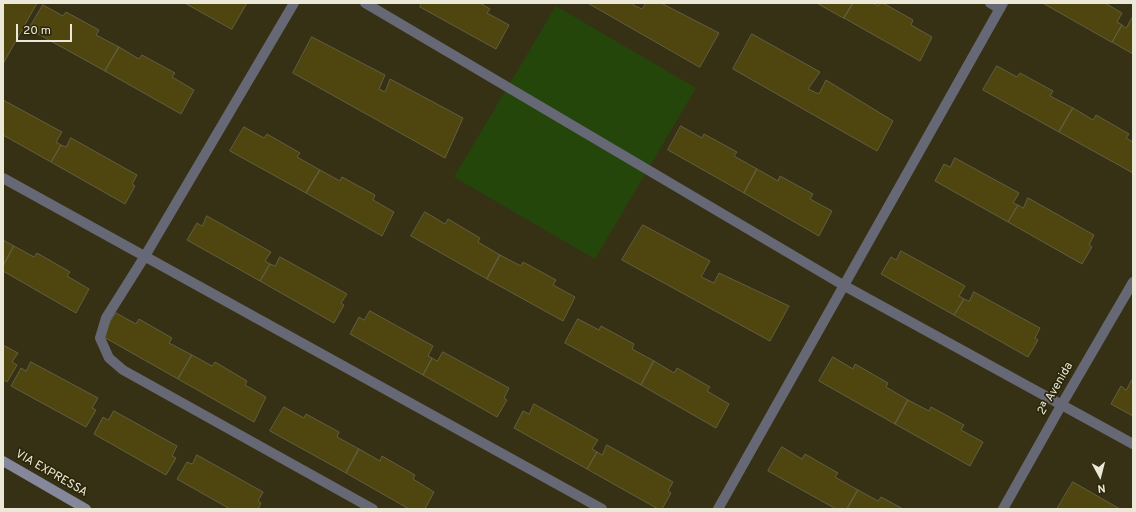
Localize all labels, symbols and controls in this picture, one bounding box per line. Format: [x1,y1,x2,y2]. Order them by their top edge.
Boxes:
scale bar [18,16,74,42]
text: 20 m [23,23,51,39]
street label: 2ª Avenida [1035,360,1077,418]
street label: VIA EXPRESSA [12,448,90,500]
north arrow [1080,456,1120,496]
text: N [1097,480,1106,495]

